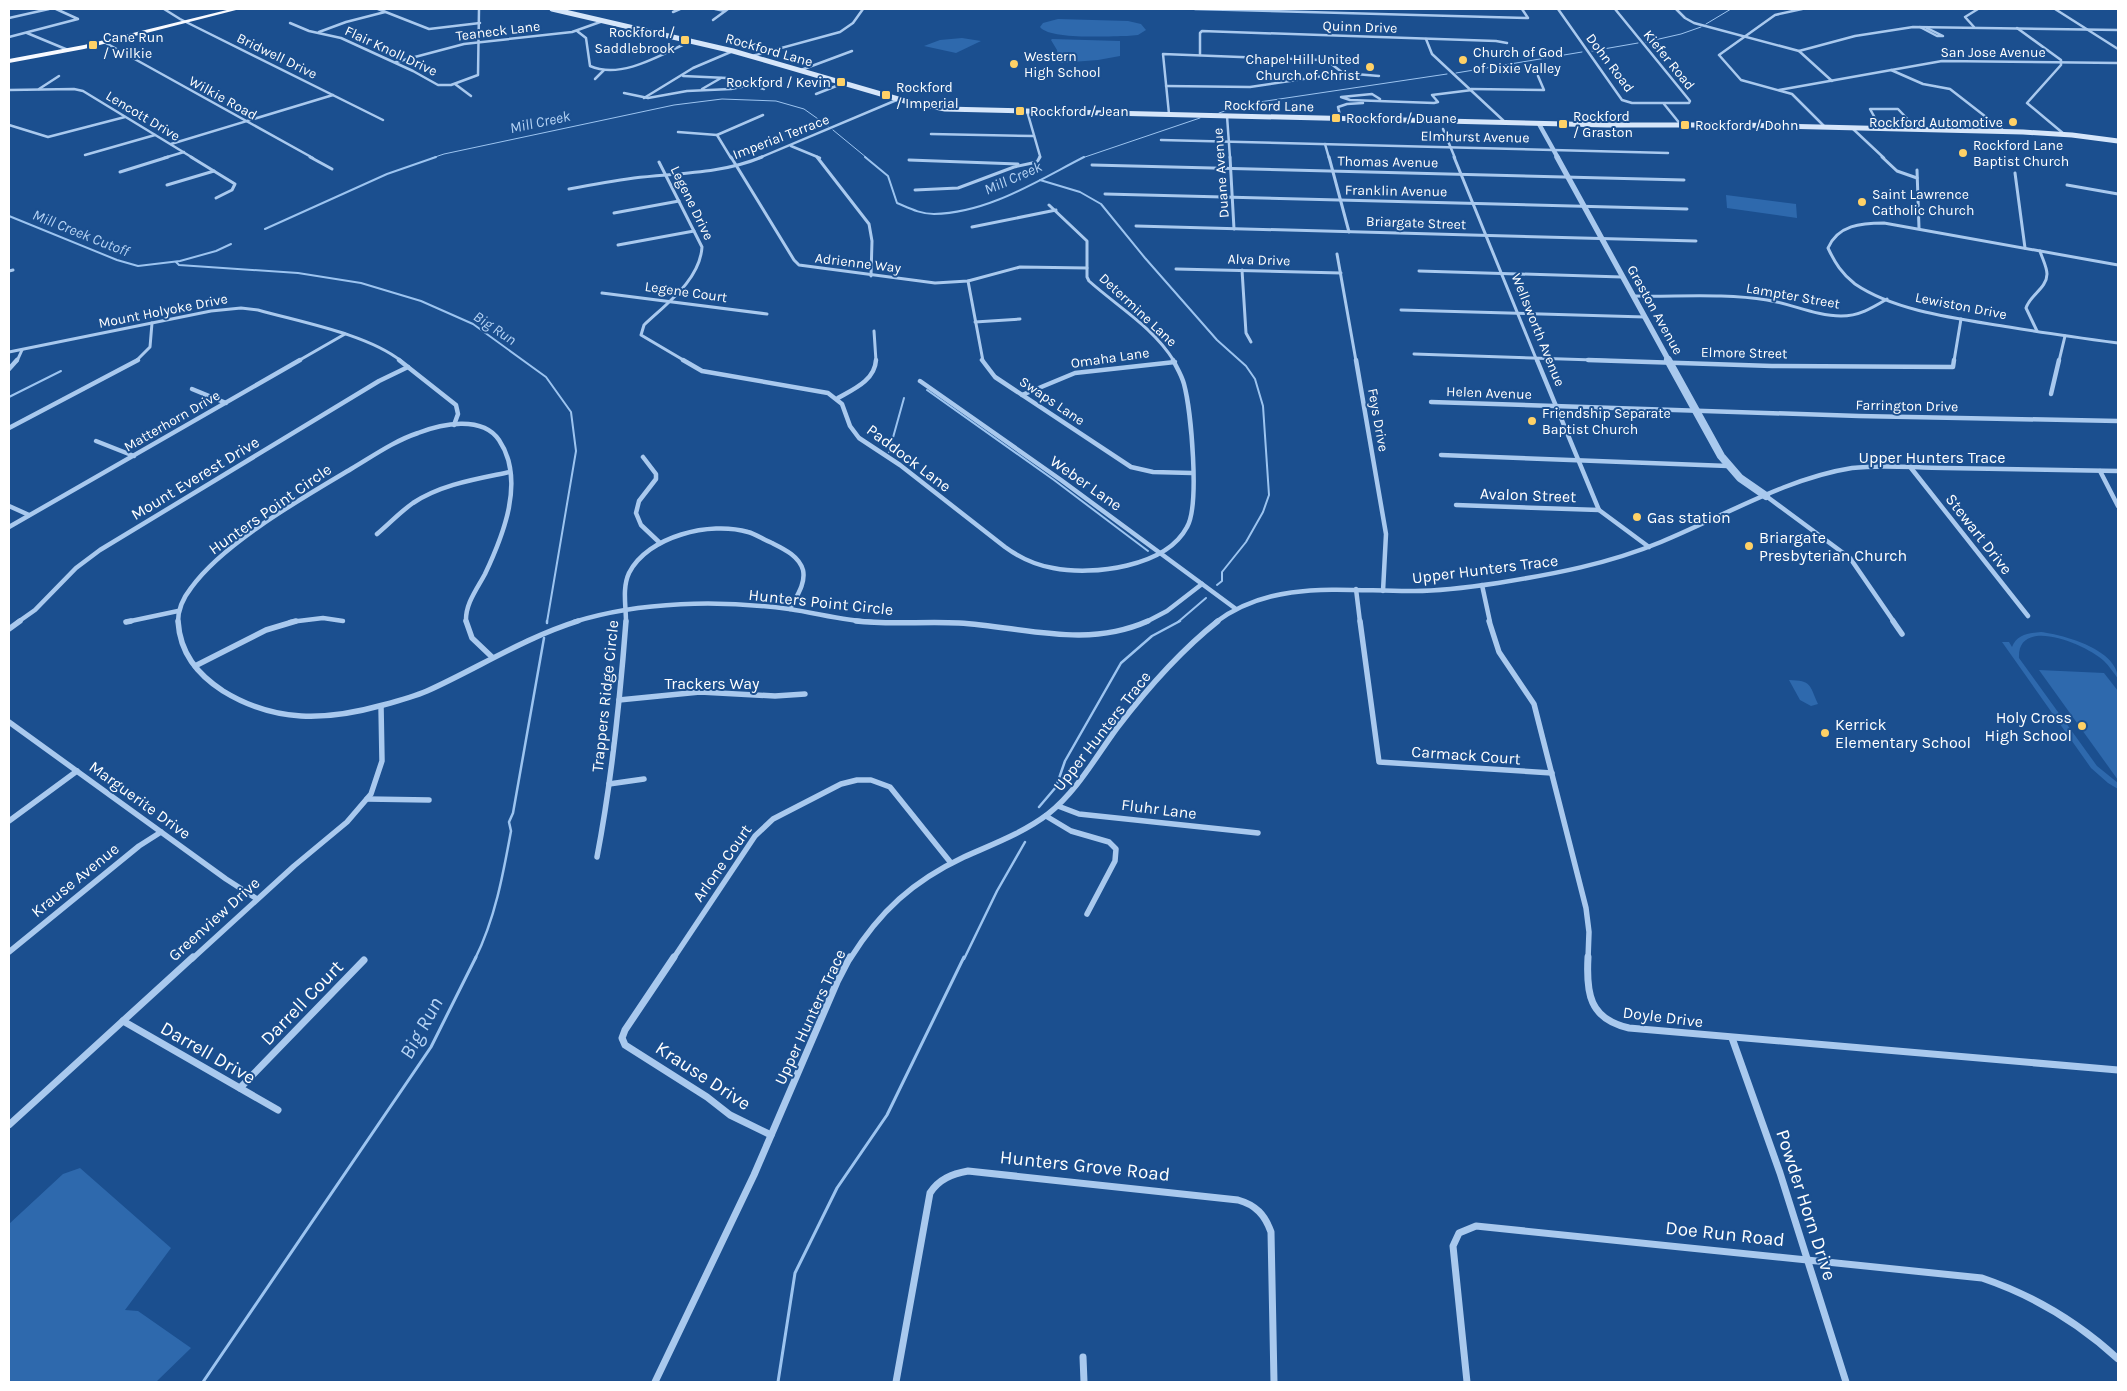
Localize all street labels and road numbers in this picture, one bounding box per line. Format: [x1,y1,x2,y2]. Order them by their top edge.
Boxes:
street label: Teaneck Lane [455,17,541,45]
street label: Quinn Drive [1322,17,1398,37]
street label: Flair Knoll Drive [342,22,440,80]
street label: Kiefer Road [1640,26,1698,94]
street label: Bridwell Drive [234,29,320,83]
street label: Rockford Lane [723,29,815,71]
street label: Dohn Road [1582,30,1638,96]
street label: San Jose Avenue [1940,44,2046,61]
street label: Wilkie Road [186,72,260,124]
street label: Lencott Drive [103,87,183,145]
street label: Rockford Lane [1224,97,1314,115]
street label: Imperial Terrace [730,111,832,163]
street label: Duane Avenue [1209,127,1233,219]
street label: Elmhurst Avenue [1420,128,1530,146]
street label: Thomas Avenue [1338,153,1438,171]
street label: Legene Drive [667,163,717,243]
street label: Franklin Avenue [1345,182,1447,200]
street label: Briargate Street [1366,213,1466,233]
street label: Adrienne Way [814,249,902,277]
street label: Alva Drive [1227,250,1291,270]
street label: Graston Avenue [1623,262,1687,358]
street label: Determine Lane [1096,270,1180,350]
street label: Wellsworth Avenue [1508,271,1568,389]
street label: Legene Court [644,278,728,306]
street label: Lampter Street [1745,279,1841,313]
street label: Lewiston Drive [1914,289,2008,323]
street label: Mount Holyoke Drive [97,290,229,332]
street label: Omaha Lane [1070,344,1150,372]
street label: Elmore Street [1701,344,1787,362]
street label: Swaps Lane [1016,373,1088,429]
street label: Helen Avenue [1446,383,1532,403]
street label: Matterhorn Drive [121,387,223,455]
street label: Feys Drive [1364,387,1392,453]
street label: Farrington Drive [1855,397,1959,415]
street label: Paddock Lane [863,420,955,496]
street label: Mount Everest Drive [127,432,263,524]
street label: Upper Hunters Trace [1858,448,2006,467]
street label: Weber Lane [1046,451,1126,515]
street label: Hunters Point Circle [205,460,335,558]
street label: Avalon Street [1480,484,1576,506]
street label: Stewart Drive [1942,490,2016,578]
street label: Upper Hunters Trace [1411,551,1559,587]
street label: Hunters Point Circle [748,585,894,619]
street label: Trappers Ridge Circle [588,619,622,773]
street label: Upper Hunters Trace [1049,667,1155,795]
street label: Trackers Way [665,674,760,693]
street label: Carmack Court [1411,742,1521,768]
street label: Marguerite Drive [86,757,194,843]
street label: Fluhr Lane [1120,795,1198,823]
street label: Arlone Court [688,821,756,905]
street label: Krause Avenue [27,839,123,921]
street label: Greenview Drive [165,873,263,965]
street label: Upper Hunters Trace [770,946,850,1088]
street label: Darrell Court [256,956,348,1050]
street label: Doyle Drive [1622,1003,1704,1031]
street label: Darrell Drive [157,1017,259,1089]
street label: Krause Drive [651,1037,755,1115]
street label: Powder Horn Drive [1771,1127,1841,1283]
street label: Hunters Grove Road [999,1146,1171,1186]
street label: Doe Run Road [1664,1217,1786,1251]

